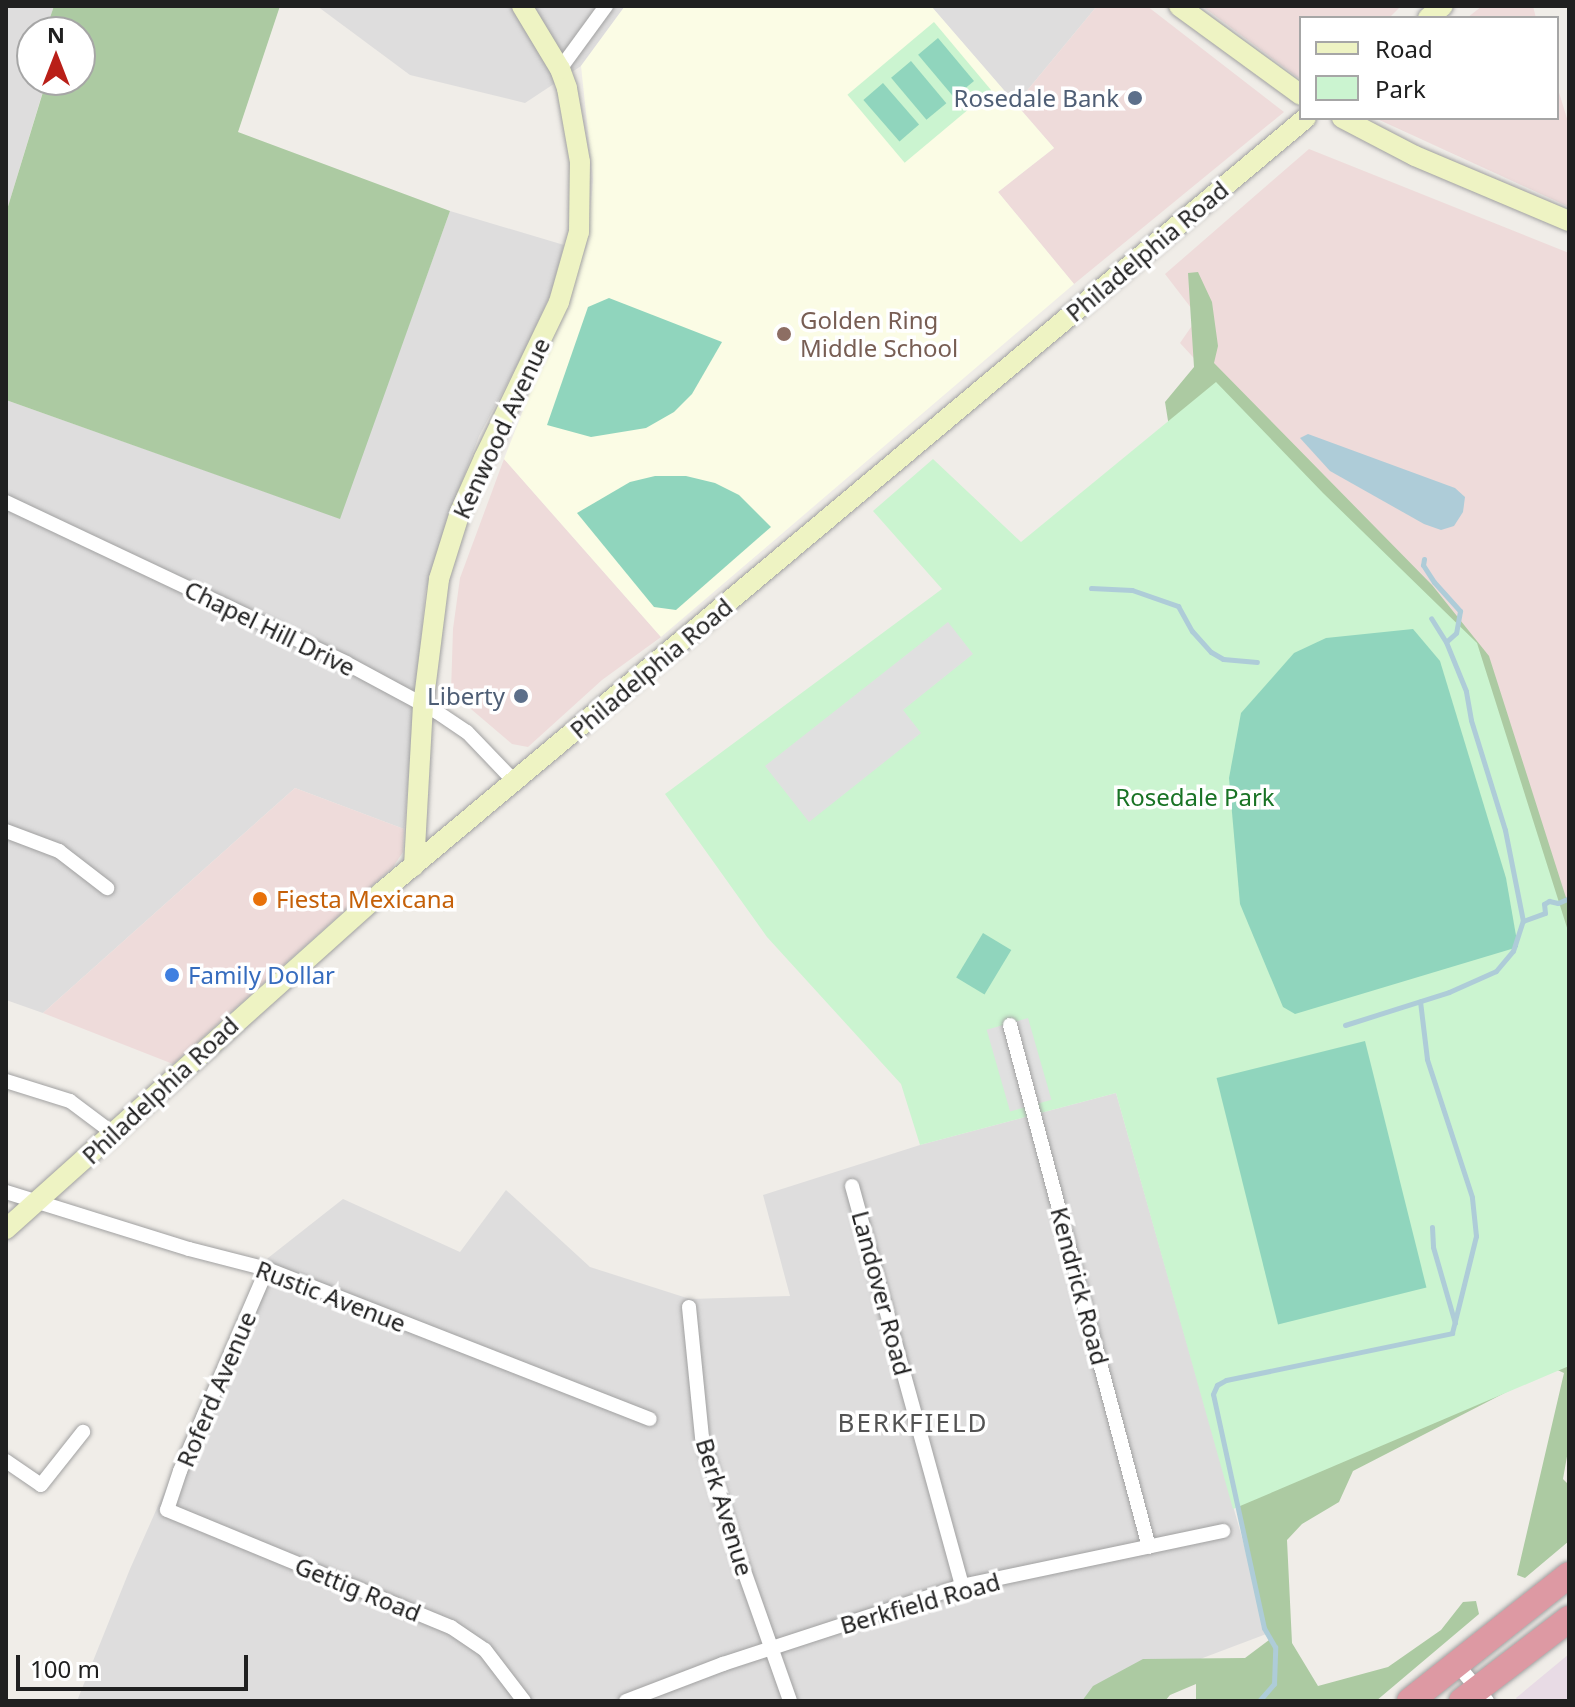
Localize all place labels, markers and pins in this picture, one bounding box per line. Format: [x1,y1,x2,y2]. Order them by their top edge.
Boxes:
place label: Rosedale Bank [954,84,1119,112]
marker: Rosedale Bank [1126,89,1144,107]
place label: Golden Ring Middle School [800,306,958,362]
marker: Golden Ring Middle School [775,325,793,343]
place label: Liberty [427,682,505,710]
marker: Liberty [512,687,530,705]
place label: Fiesta Mexicana [276,885,455,913]
marker: Fiesta Mexicana [251,890,269,908]
place label: Family Dollar [188,961,335,989]
marker: Family Dollar [163,966,181,984]

